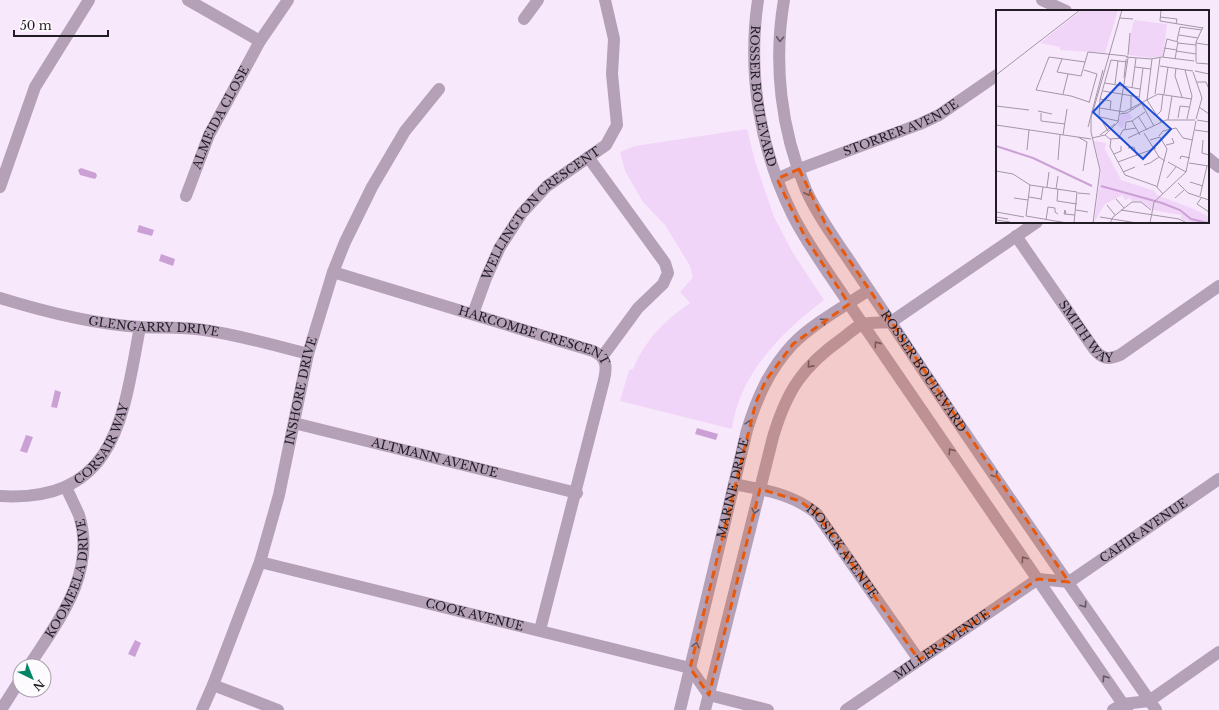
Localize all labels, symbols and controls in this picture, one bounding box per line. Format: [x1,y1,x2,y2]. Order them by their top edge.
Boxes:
inset map [996,10,1209,223]
scale bar [14,12,108,38]
text: 50 m [20,18,52,33]
street label: ROSSER BOULEVARD [747,25,780,169]
one-way arrow [775,36,784,42]
street label: ALMEIDA CLOSE [188,63,252,172]
street label: STORRER AVENUE [841,96,961,159]
street label: WELLINGTON CRESCENT [478,143,603,283]
one-way arrow [803,188,811,196]
street label: SMITH WAY [1056,297,1114,365]
street label: HARCOMBE CRESCENT [457,303,613,368]
street label: ROSSER BOULEVARD [878,307,970,435]
street label: GLENGARRY DRIVE [87,313,221,339]
one-way arrow [820,318,827,326]
street label: INSHORE DRIVE [281,335,320,446]
one-way arrow [875,342,882,349]
one-way arrow [807,360,815,368]
street label: CORSAIR WAY [71,401,131,487]
one-way arrow [744,420,753,427]
street label: ALTMANN AVENUE [369,434,500,480]
street label: MARINE DRIVE [713,436,752,540]
one-way arrow [949,449,956,456]
one-way arrow [990,471,998,478]
street label: CAHIR AVENUE [1096,495,1190,566]
street label: HOSICK AVENUE [803,500,882,601]
one-way arrow [751,508,759,514]
street label: KOOMEELA DRIVE [42,517,91,641]
one-way arrow [1022,556,1029,563]
street label: COOK AVENUE [424,595,526,634]
one-way arrow [1079,601,1087,608]
street label: MILLER AVENUE [891,606,993,682]
one-way arrow [691,642,699,648]
north arrow [12,658,52,698]
one-way arrow [1102,675,1110,682]
text: N [30,677,47,694]

